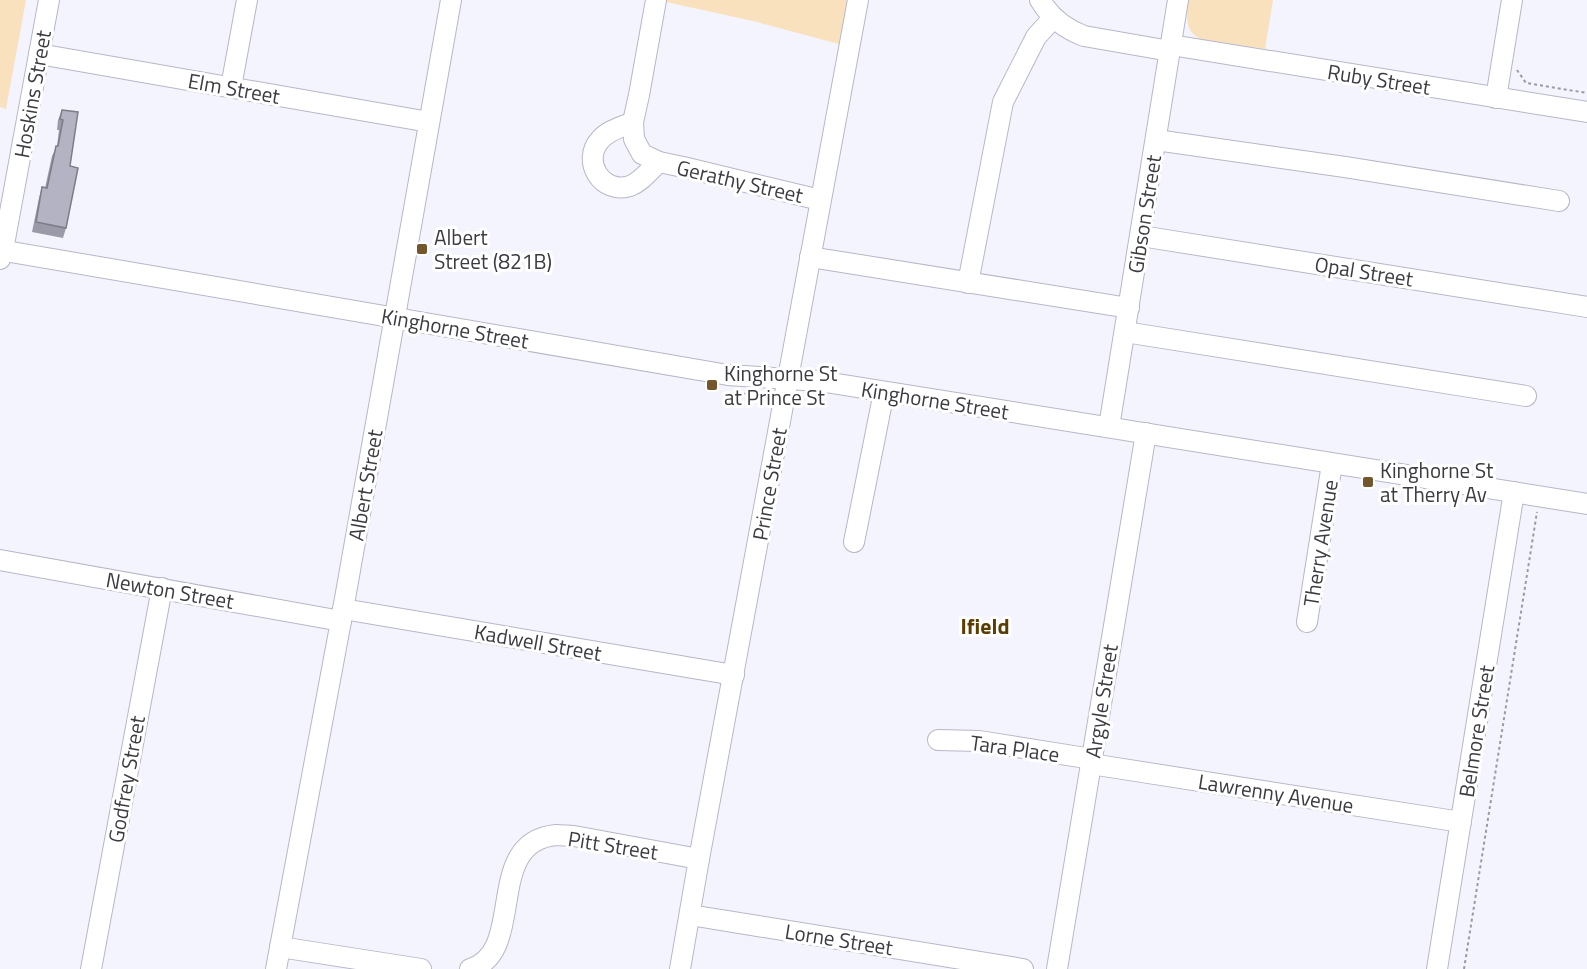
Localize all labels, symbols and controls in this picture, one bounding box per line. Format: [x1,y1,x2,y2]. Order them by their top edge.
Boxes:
street label: Hoskins Street [5,27,59,160]
street label: Ruby Street [1325,55,1433,103]
street label: Elm Street [186,64,283,112]
street label: Gerathy Street [674,151,807,211]
street label: Gibson Street [1119,152,1169,276]
place label: Albert Street (821B) [434,221,552,277]
marker: Albert Street (821B) [415,242,429,256]
street label: Opal Street [1313,247,1416,295]
street label: Kinghorne Street [379,299,532,357]
place label: Kinghorne St at Prince St [724,357,838,413]
street label: Kinghorne Street [859,373,1012,428]
marker: Kinghorne St at Prince St [705,378,719,392]
street label: Prince Street [743,424,795,543]
street label: Albert Street [339,426,391,543]
place label: Kinghorne St at Therry Av [1380,454,1494,510]
marker: Kinghorne St at Therry Av [1361,475,1375,489]
street label: Therry Avenue [1294,477,1346,609]
street label: Newton Street [104,563,237,617]
district label: Ifield [961,609,1009,643]
street label: Kadwell Street [472,615,605,669]
street label: Argyle Street [1076,641,1126,760]
street label: Belmore Street [1450,662,1502,799]
street label: Godfrey Street [99,712,153,845]
street label: Tara Place [968,726,1062,770]
street label: Lawrenny Avenue [1196,765,1356,821]
street label: Pitt Street [566,822,661,868]
street label: Lorne Street [783,915,896,963]

